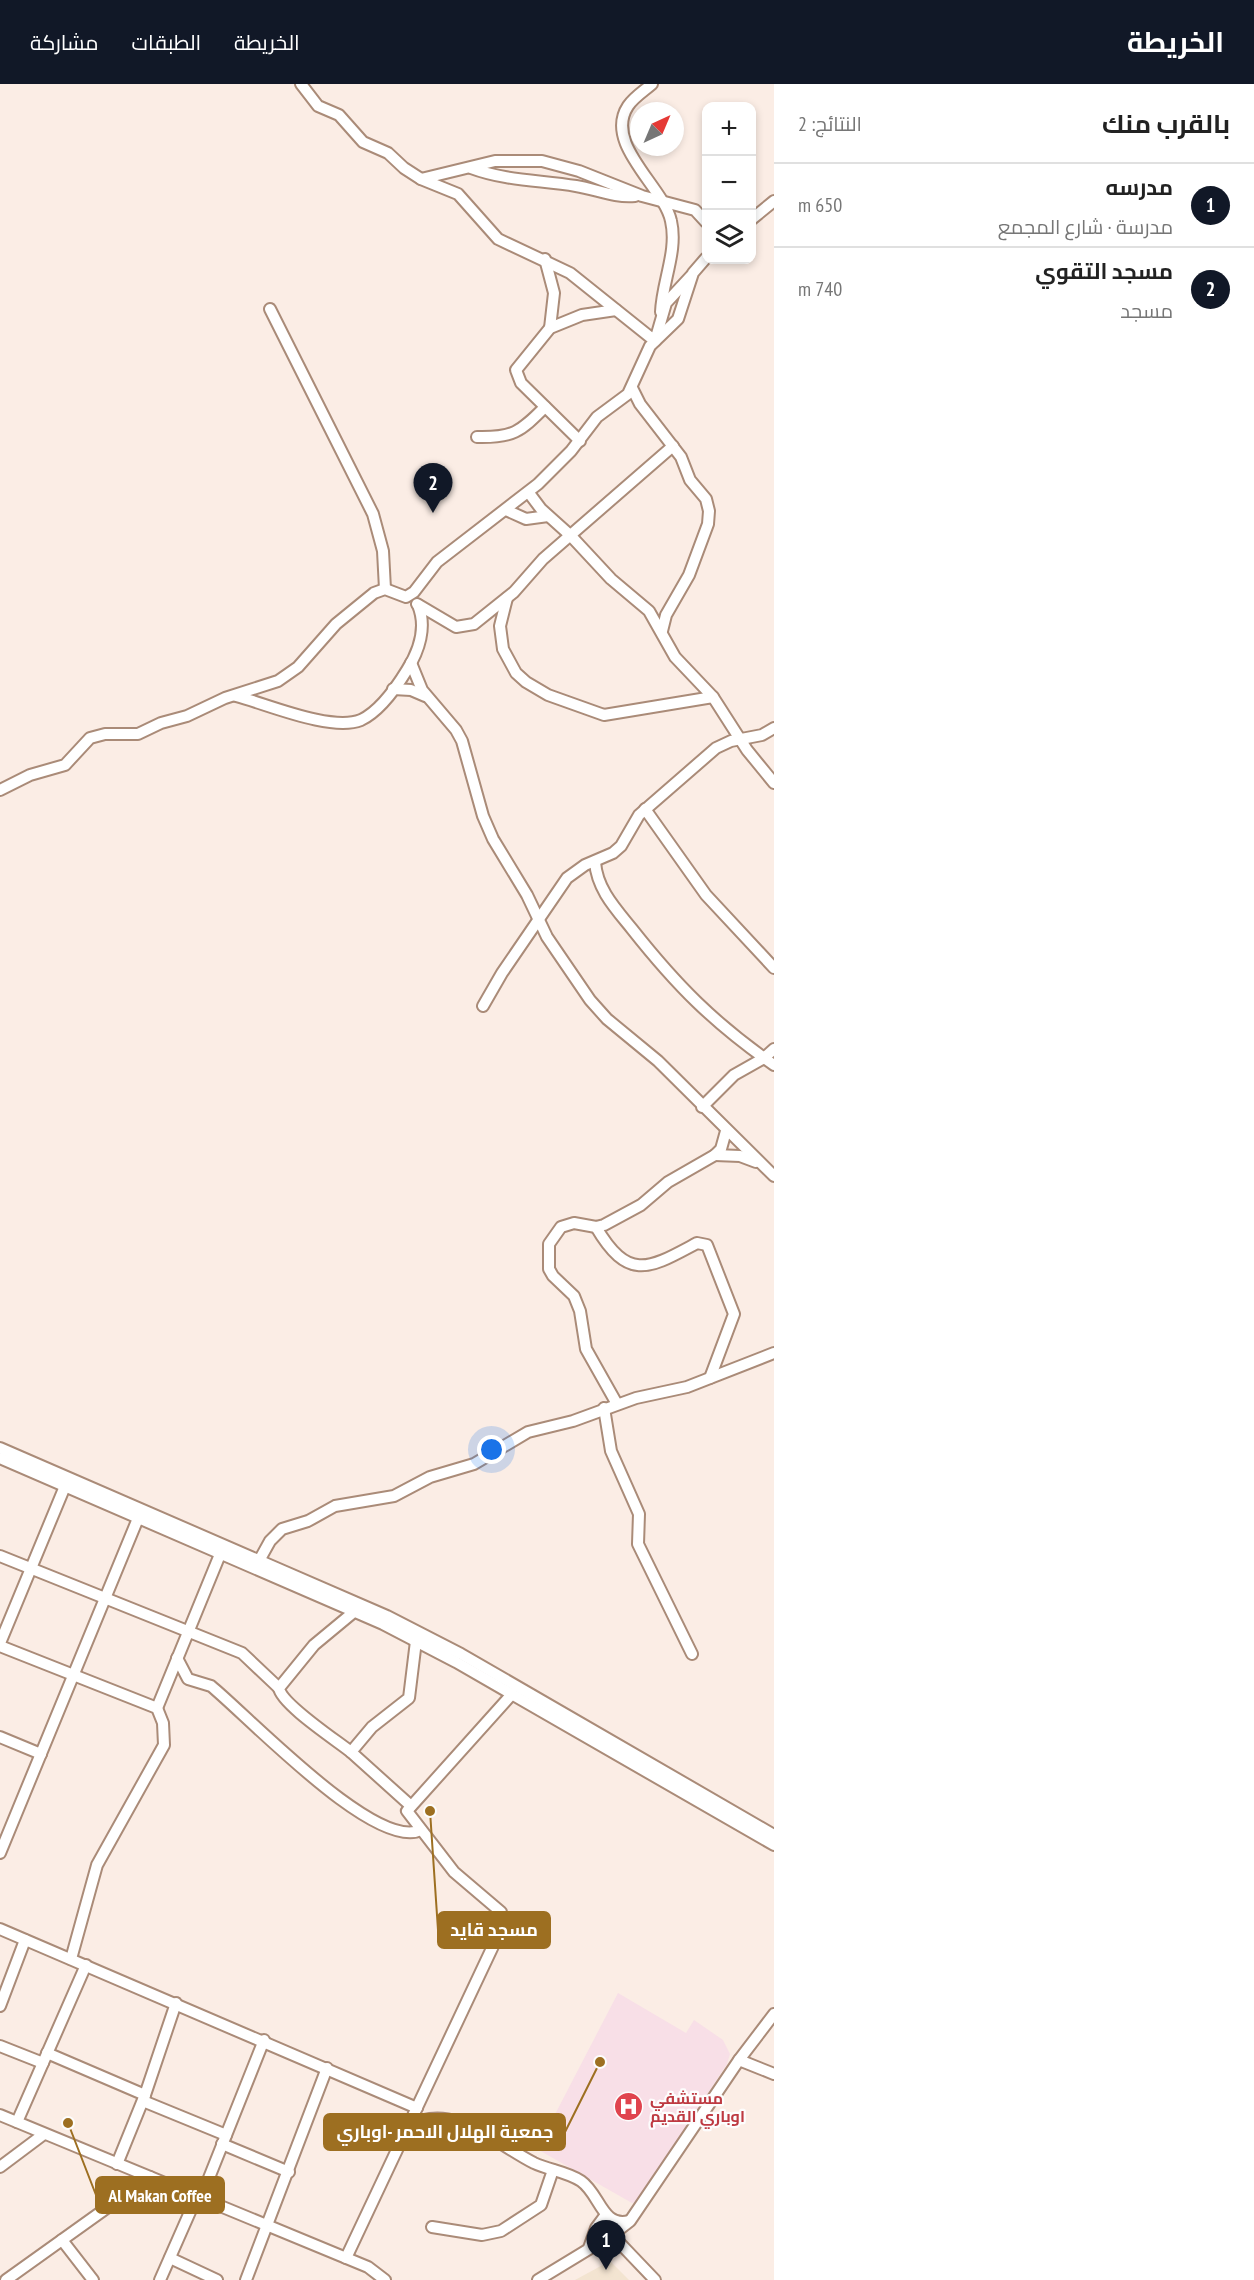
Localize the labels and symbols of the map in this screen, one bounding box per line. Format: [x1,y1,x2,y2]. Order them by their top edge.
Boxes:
north arrow [630,102,684,156]
pin: 2 [414,464,452,513]
your location [477,1435,506,1464]
callout: مسجد قايد [438,1912,550,1948]
text: مسجد قايد [450,1918,538,1941]
place label: مستشفي اوباري القديم [650,2088,745,2129]
hospital icon: مستشفي اوباري القديم [613,2091,645,2123]
callout: جمعية الهلال الاحمر -اوباري [324,2114,565,2150]
text: جمعية الهلال الاحمر -اوباري [337,2120,553,2146]
callout: Al Makan Coffee [96,2177,224,2213]
text: Al Makan Coffee [107,2184,212,2207]
pin: 1 [586,2220,626,2270]

